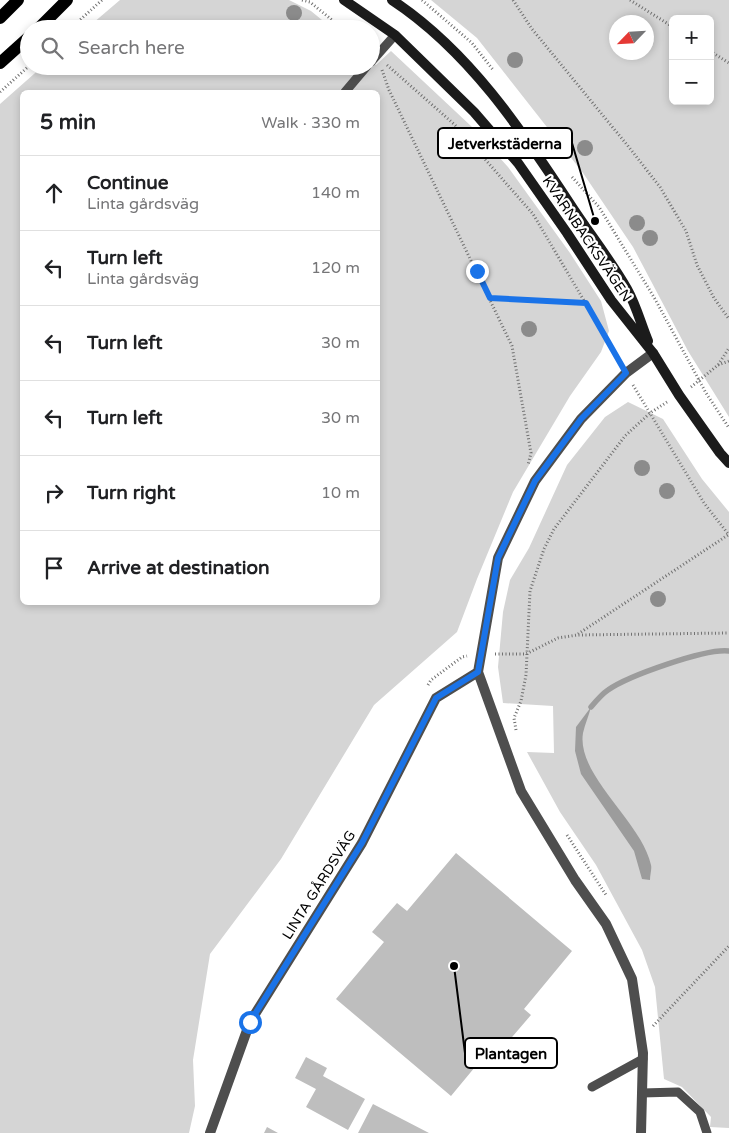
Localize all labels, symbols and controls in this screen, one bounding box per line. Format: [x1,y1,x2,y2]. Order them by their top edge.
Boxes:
north arrow [609,15,654,60]
map controls [669,15,714,105]
button: + [669,15,714,60]
search box [20,20,380,75]
icon: search [38,34,66,62]
text: Search here [78,37,185,59]
button: − [669,60,714,105]
text: 5 min [40,110,96,135]
text: Walk · 330 m [261,113,360,133]
callout: Jetverkstäderna [438,128,572,158]
text: Jetverkstäderna [447,135,562,153]
text: Continue [87,172,169,194]
street label: KVARNBACKSVÄGEN [539,173,635,305]
icon: ahead [40,179,68,207]
text: 140 m [311,183,360,203]
text: Linta gårdsväg [87,194,199,214]
text: Turn left [87,247,163,269]
icon: left [40,254,68,282]
text: 120 m [311,258,360,278]
route end [466,260,489,283]
text: Linta gårdsväg [87,269,199,289]
icon: left [40,329,68,357]
text: Turn left [87,332,163,354]
text: 30 m [321,333,360,353]
icon: left [40,404,68,432]
text: Turn left [87,407,163,429]
text: 30 m [321,408,360,428]
icon: right [40,479,68,507]
text: Turn right [87,482,175,504]
text: 10 m [321,483,360,503]
icon: arrive [40,554,68,582]
text: Arrive at destination [87,557,270,579]
street label: LINTA GÅRDSVÄG [279,827,359,943]
route start [239,1011,262,1034]
callout: Plantagen [465,1038,557,1068]
text: Plantagen [475,1045,547,1064]

